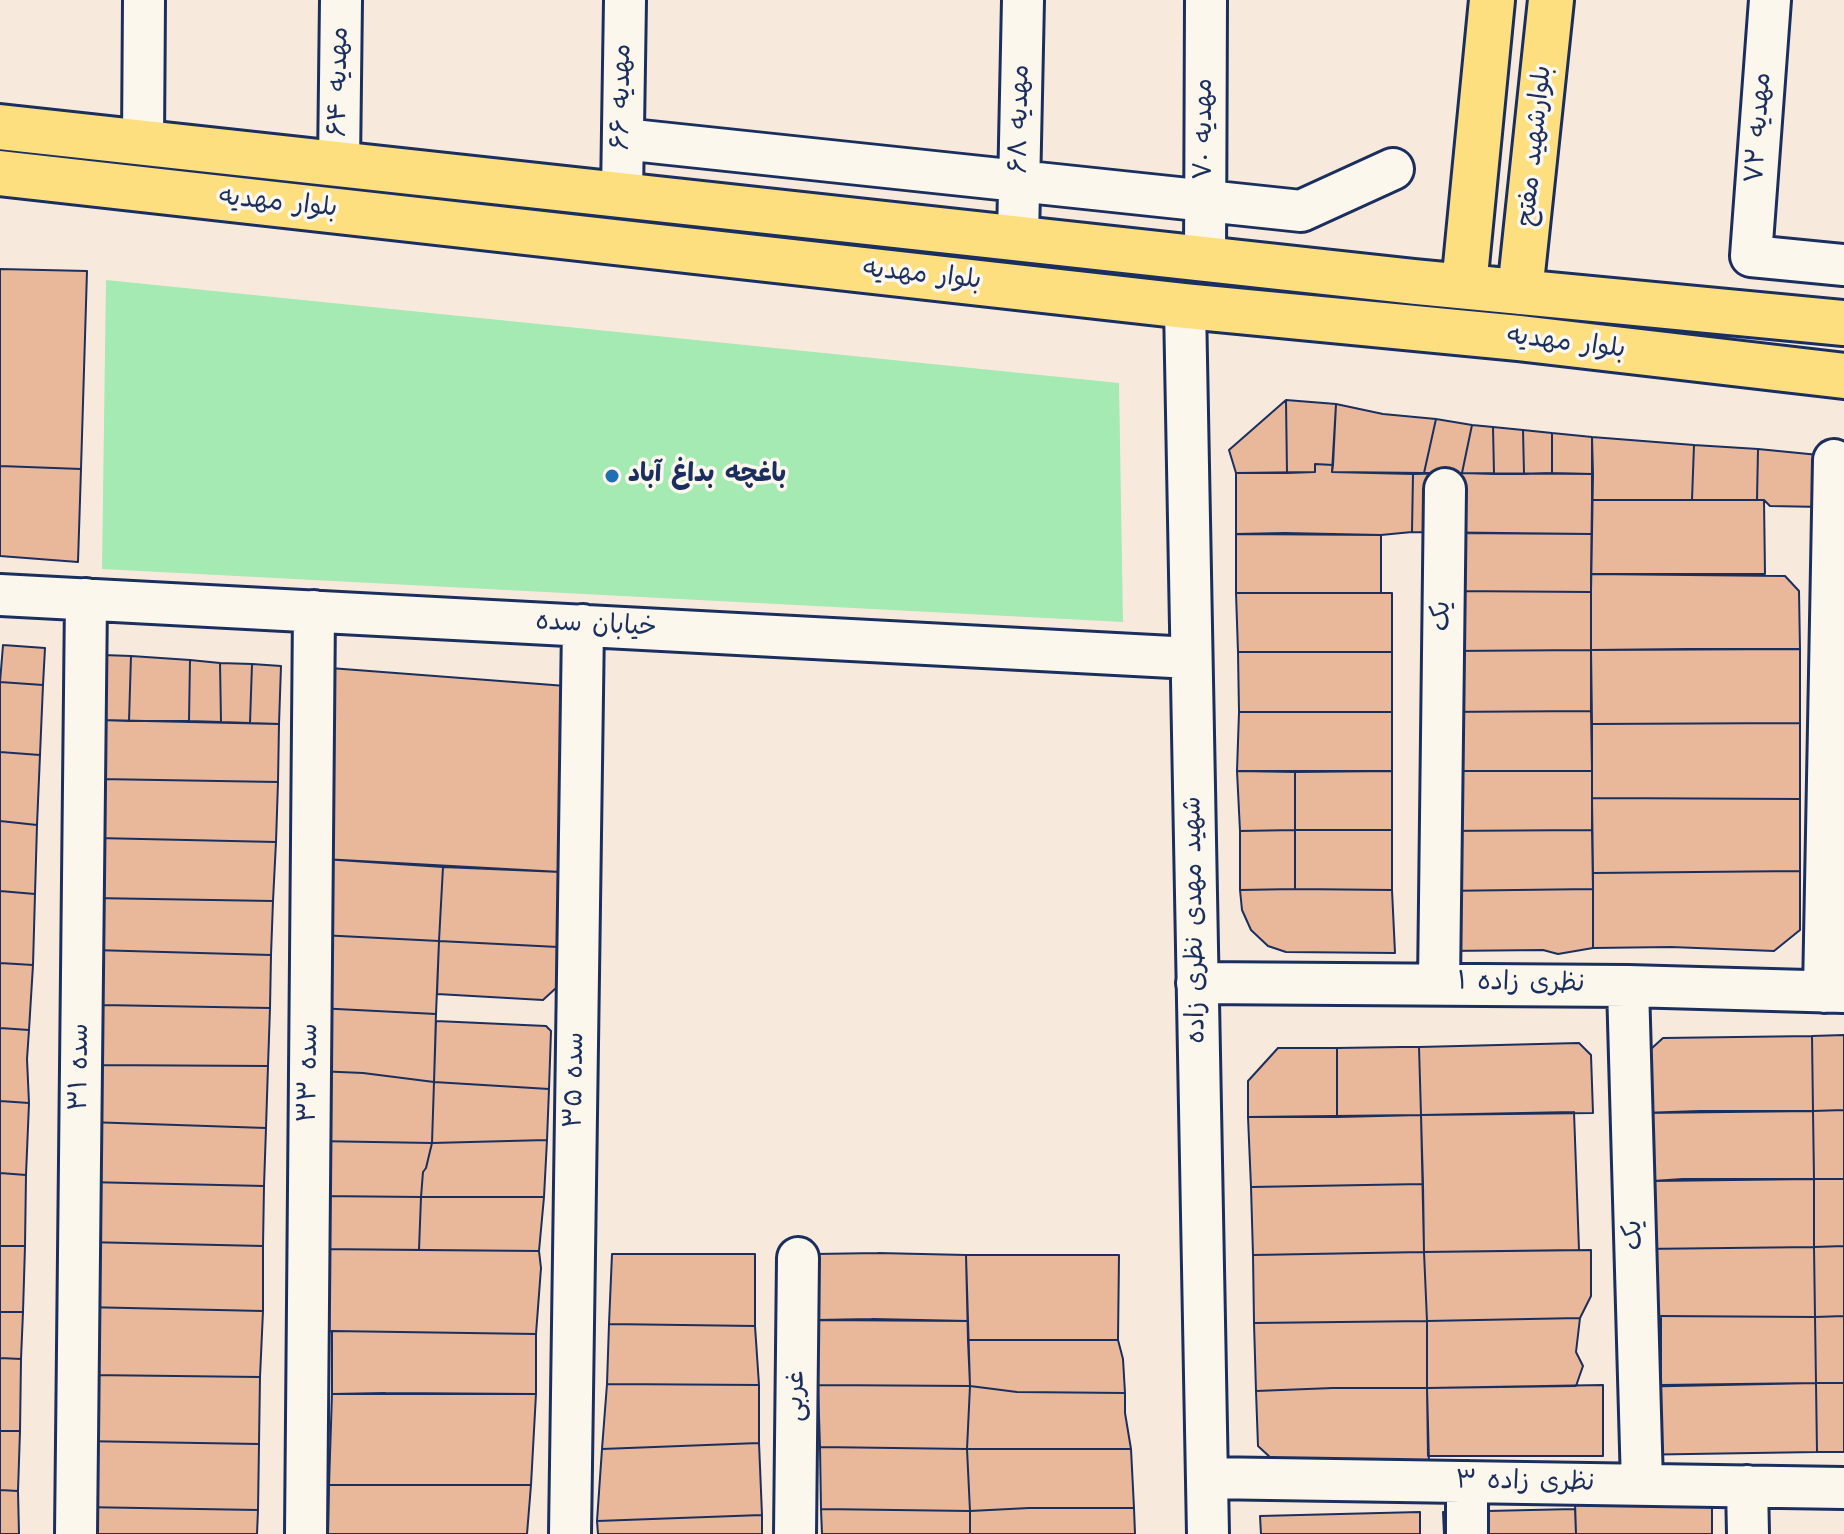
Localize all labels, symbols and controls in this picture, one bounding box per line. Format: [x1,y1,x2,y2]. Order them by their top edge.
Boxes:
street label: مهدیه ۶۴ [323,27,357,137]
street label: مهدیه ۶۶ [606,43,640,151]
street label: مهدیه ۶۸ [1004,64,1038,174]
street label: بلوارشهید مفتح [1512,64,1560,228]
street label: مهدیه ۷۲ [1741,72,1779,184]
street label: مهدیه ۷۰ [1190,78,1222,180]
street label: بلوار مهدیه [217,182,339,226]
street label: بلوار مهدیه [861,254,983,298]
street label: بلوار مهدیه [1505,321,1627,367]
place label: باغچه بداغ آباد [628,460,786,492]
marker: باغچه بداغ آباد [603,467,621,485]
street label: یک [1427,600,1459,632]
street label: خیابان سده [535,607,657,645]
street label: شهید مهدی نظری زاده [1178,796,1214,1044]
street label: نظری زاده ۱ [1457,967,1585,1001]
street label: سده ۳۱ [65,1023,97,1111]
street label: سده ۳۳ [294,1023,326,1123]
street label: سده ۳۵ [560,1032,592,1128]
street label: یک [1619,1219,1651,1251]
street label: غربی [781,1370,813,1422]
street label: نظری زاده ۳ [1455,1466,1595,1500]

